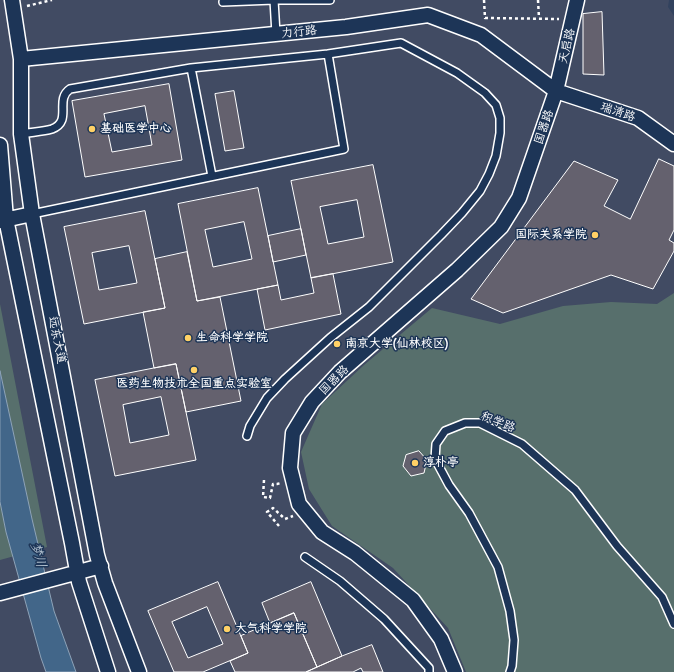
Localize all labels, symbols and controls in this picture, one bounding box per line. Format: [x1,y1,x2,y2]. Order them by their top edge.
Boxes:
street label: 力行路 [280,23,318,41]
street label: 天启路 [556,27,578,65]
street label: 瑞清路 [599,99,637,125]
street label: 国器路 [531,108,557,146]
place label: 基础医学中心 [100,122,172,136]
marker: 基础医学中心 [87,124,97,134]
place label: 国际关系学院 [515,228,587,242]
marker: 国际关系学院 [590,230,600,240]
street label: 远东大道 [45,315,69,365]
place label: 生命科学学院 [196,331,268,345]
marker: 生命科学学院 [183,333,193,343]
place label: 南京大学(仙林校区) [345,337,448,351]
marker: 南京大学(仙林校区) [332,339,342,349]
street label: 国器路 [316,362,352,398]
marker: 医药生物技术全国重点实验室 [189,365,199,375]
place label: 医药生物技术全国重点实验室 [116,377,272,391]
street label: 积学路 [479,409,517,435]
place label: 淳朴亭 [423,456,459,470]
marker: 淳朴亭 [410,458,420,468]
water label: 梦川 [27,540,49,570]
place label: 大气科学学院 [235,622,307,636]
marker: 大气科学学院 [222,624,232,634]

